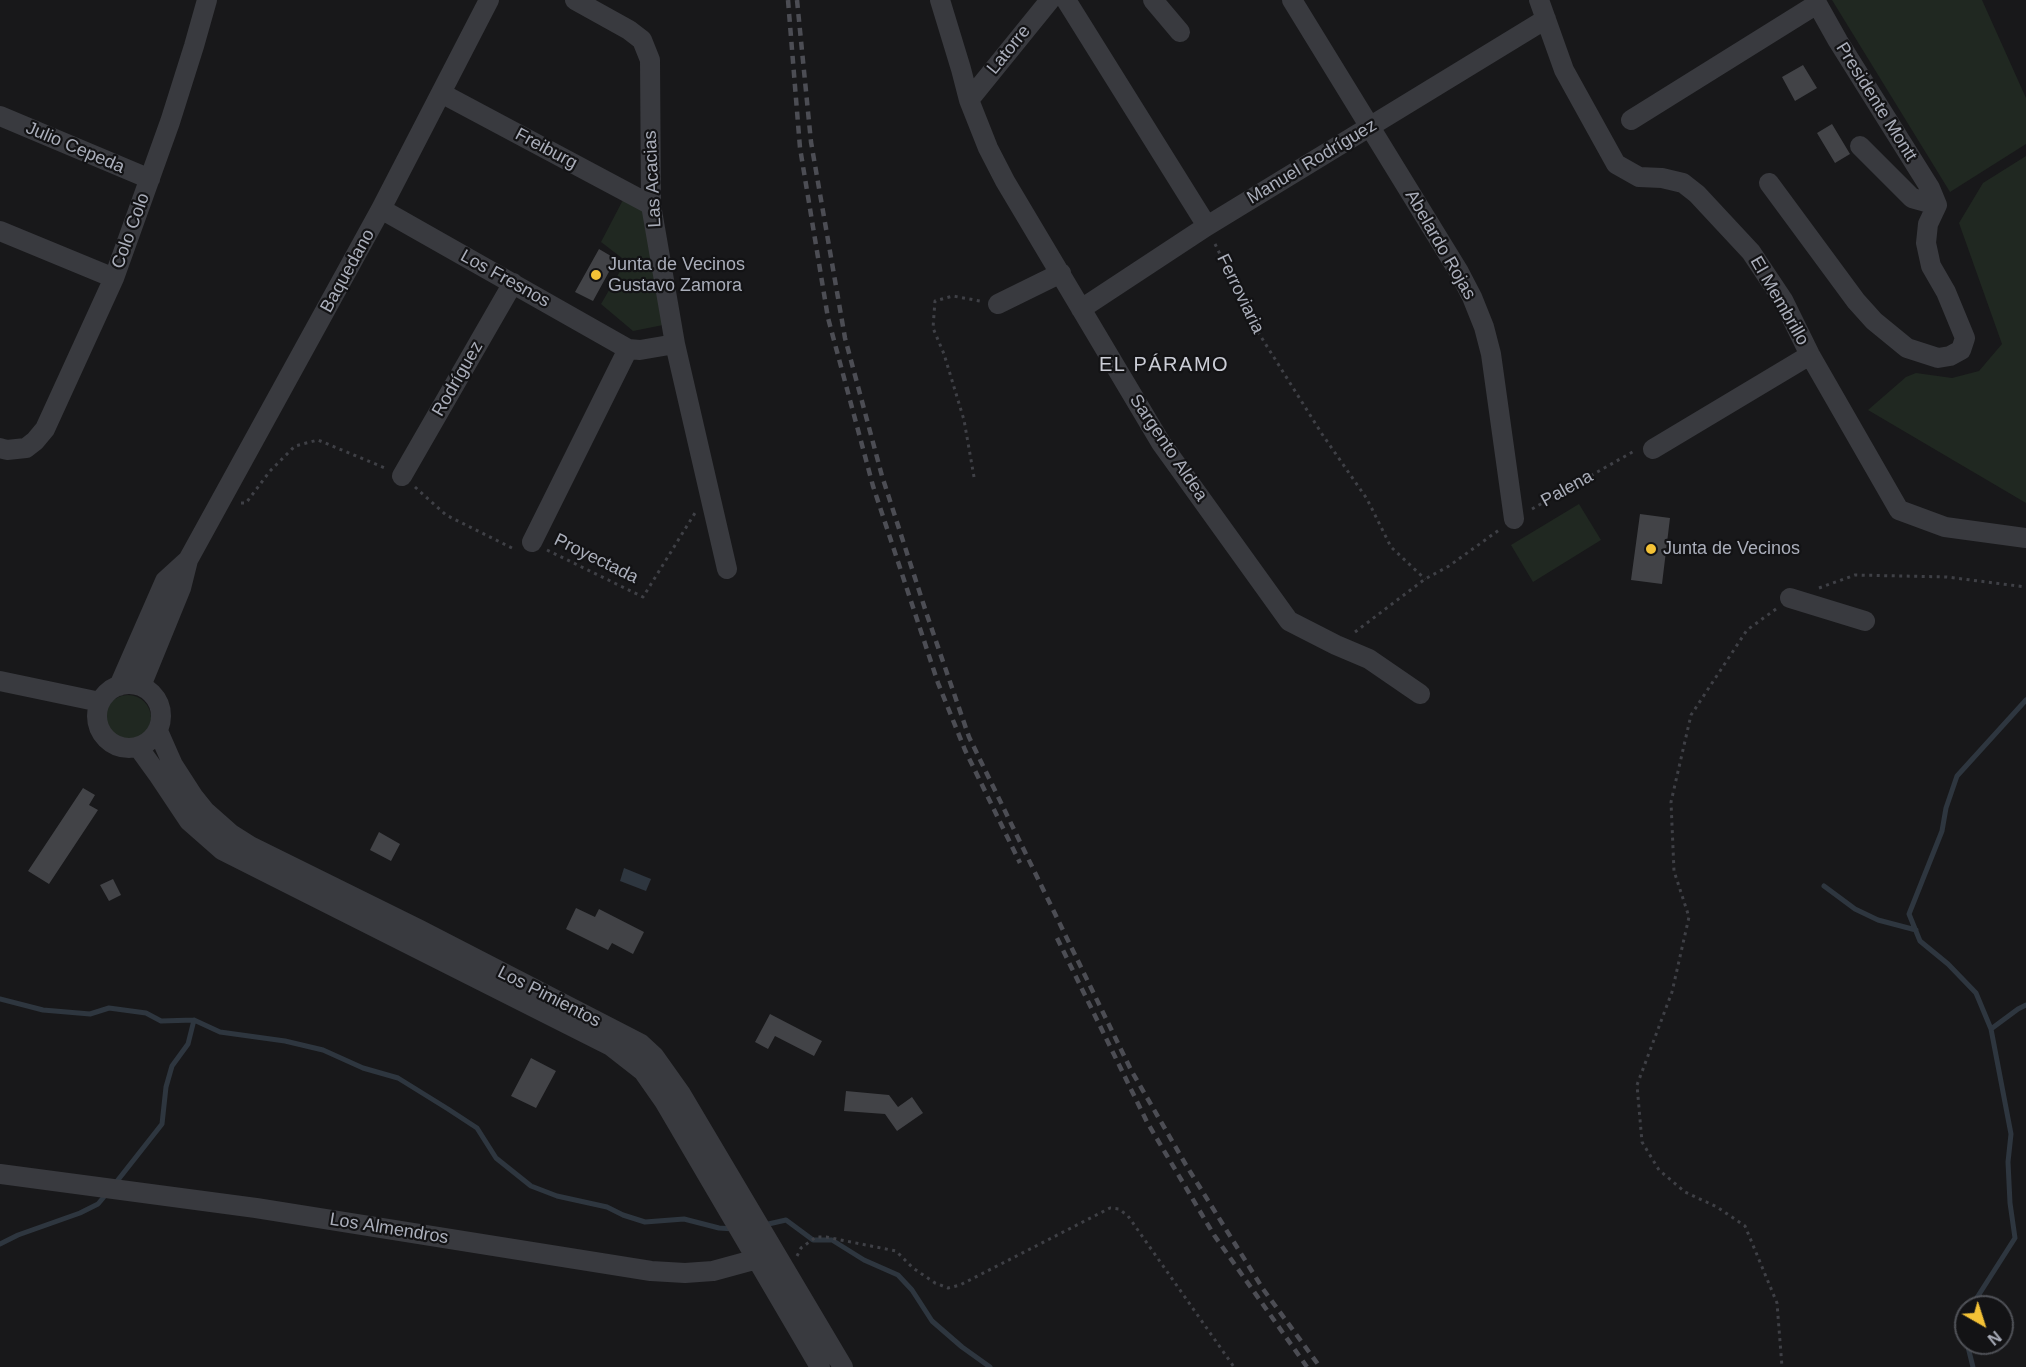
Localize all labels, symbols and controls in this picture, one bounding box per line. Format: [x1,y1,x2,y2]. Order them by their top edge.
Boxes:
street label: Latorre [983,21,1035,79]
street label: Presidente Montt [1831,39,1921,165]
street label: Manuel Rodríguez [1243,115,1381,209]
street label: Julio Cepeda [22,118,128,178]
street label: Freiburg [511,124,581,174]
street label: Las Acacias [640,130,666,228]
street label: Abelardo Rojas [1400,186,1480,304]
street label: Colo Colo [107,190,155,272]
street label: Baquedano [316,225,380,317]
street label: Los Fresnos [456,246,554,312]
street label: Ferroviaria [1211,251,1269,337]
street label: El Membrillo [1745,253,1813,349]
place label: Junta de Vecinos Gustavo Zamora [608,254,745,296]
marker: Junta de Vecinos Gustavo Zamora [589,268,603,282]
street label: Rodríguez [428,338,488,420]
district label: EL PÁRAMO [1099,353,1229,377]
street label: Sargento Aldea [1124,391,1212,505]
street label: Palena [1537,466,1597,512]
street label: Proyectada [550,529,642,589]
place label: Junta de Vecinos [1663,538,1800,560]
marker: Junta de Vecinos [1644,542,1658,556]
street label: Los Pimientos [494,962,604,1032]
street label: Los Almendros [328,1209,450,1249]
north arrow [1954,1295,2014,1355]
text: N [1985,1328,2004,1348]

